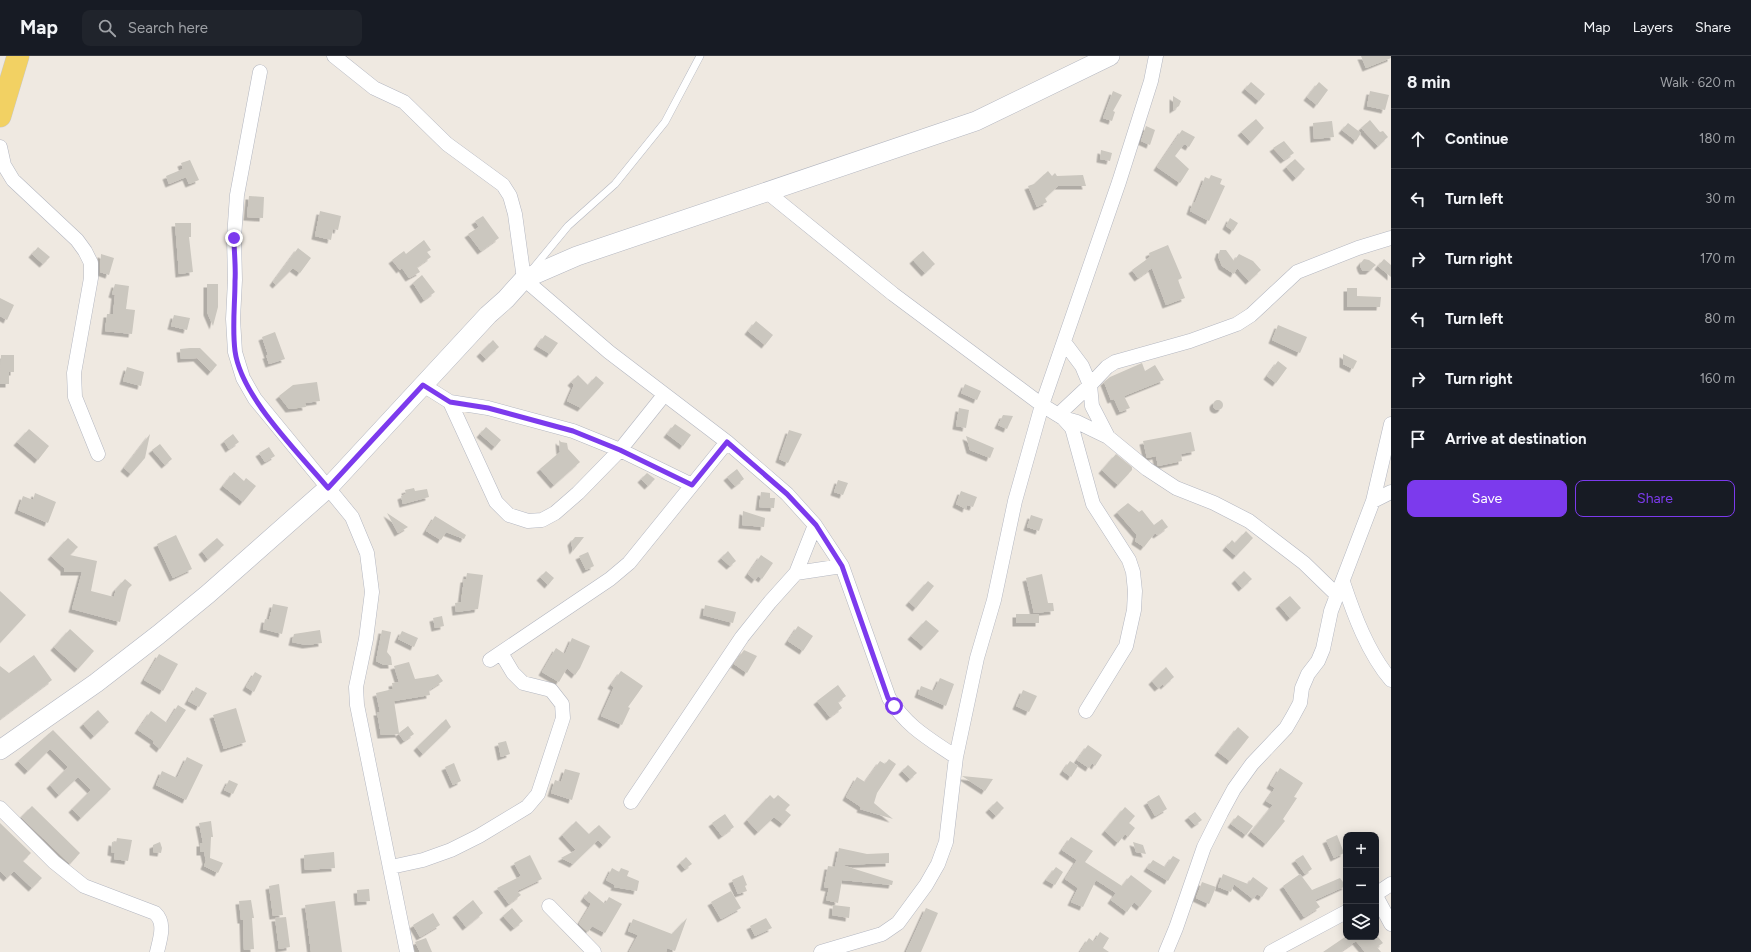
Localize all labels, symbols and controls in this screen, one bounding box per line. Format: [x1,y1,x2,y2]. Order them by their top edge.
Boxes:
search box [82,10,362,46]
text: Map [20,16,58,39]
icon: search [96,17,118,39]
text: Search here [128,19,208,37]
text: Map [1583,19,1611,36]
text: Layers [1633,19,1673,36]
text: Share [1695,19,1731,36]
text: 8 min [1407,72,1450,92]
text: Walk · 620 m [1660,75,1735,90]
icon: ahead [1407,128,1429,150]
text: Continue [1445,130,1508,148]
text: 180 m [1699,131,1735,146]
icon: left [1407,188,1429,210]
text: Turn left [1445,190,1503,208]
text: 30 m [1705,191,1735,206]
route end [225,229,243,247]
icon: right [1407,248,1429,270]
text: Turn right [1445,250,1513,268]
text: 170 m [1700,251,1735,266]
icon: left [1407,308,1429,330]
text: Turn left [1445,310,1503,328]
text: 80 m [1704,311,1735,326]
icon: right [1407,368,1429,390]
text: Turn right [1445,370,1513,388]
text: 160 m [1700,371,1735,386]
icon: arrive [1407,428,1429,450]
text: Arrive at destination [1445,430,1586,448]
button: Save [1407,480,1567,517]
button: Share [1575,480,1735,517]
route start [885,697,903,715]
map controls [1343,832,1379,940]
button: + [1343,832,1379,868]
button: − [1343,868,1379,904]
button: layers [1343,904,1379,940]

